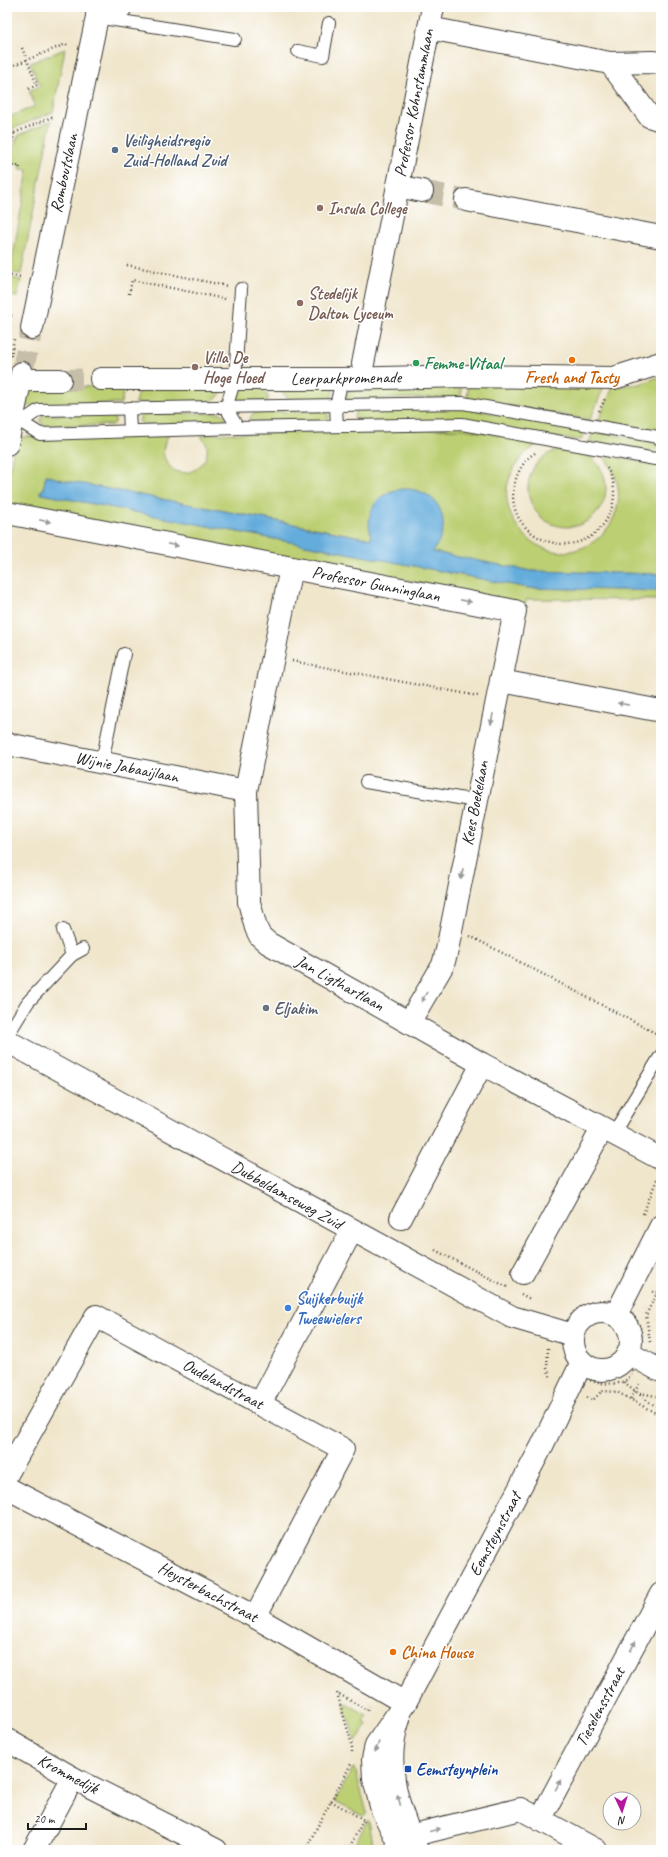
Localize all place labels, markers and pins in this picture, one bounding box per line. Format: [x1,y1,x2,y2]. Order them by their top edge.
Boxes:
place label: Veiligheidsregio Zuid-Holland Zuid [123,130,230,171]
marker: Veiligheidsregio Zuid-Holland Zuid [110,145,120,155]
place label: Insula College [328,198,408,219]
marker: Insula College [315,203,325,213]
place label: Stedelijk Dalton Lyceum [308,283,394,324]
marker: Stedelijk Dalton Lyceum [295,298,305,308]
place label: Villa De Hoge Hoed [203,347,266,388]
place label: Femme Vitaal [424,353,506,374]
marker: Fresh and Tasty [567,355,577,365]
marker: Femme Vitaal [411,358,421,368]
marker: Villa De Hoge Hoed [190,362,200,372]
place label: Fresh and Tasty [525,367,620,388]
place label: Eljakim [274,998,318,1019]
marker: Eljakim [261,1003,271,1013]
place label: Suijkerbuijk Tweewielers [296,1288,364,1329]
marker: Suijkerbuijk Tweewielers [283,1303,293,1313]
place label: China House [401,1642,475,1663]
marker: China House [388,1647,398,1657]
place label: Eemsteynplein [416,1759,499,1780]
marker: Eemsteynplein [403,1764,413,1774]

